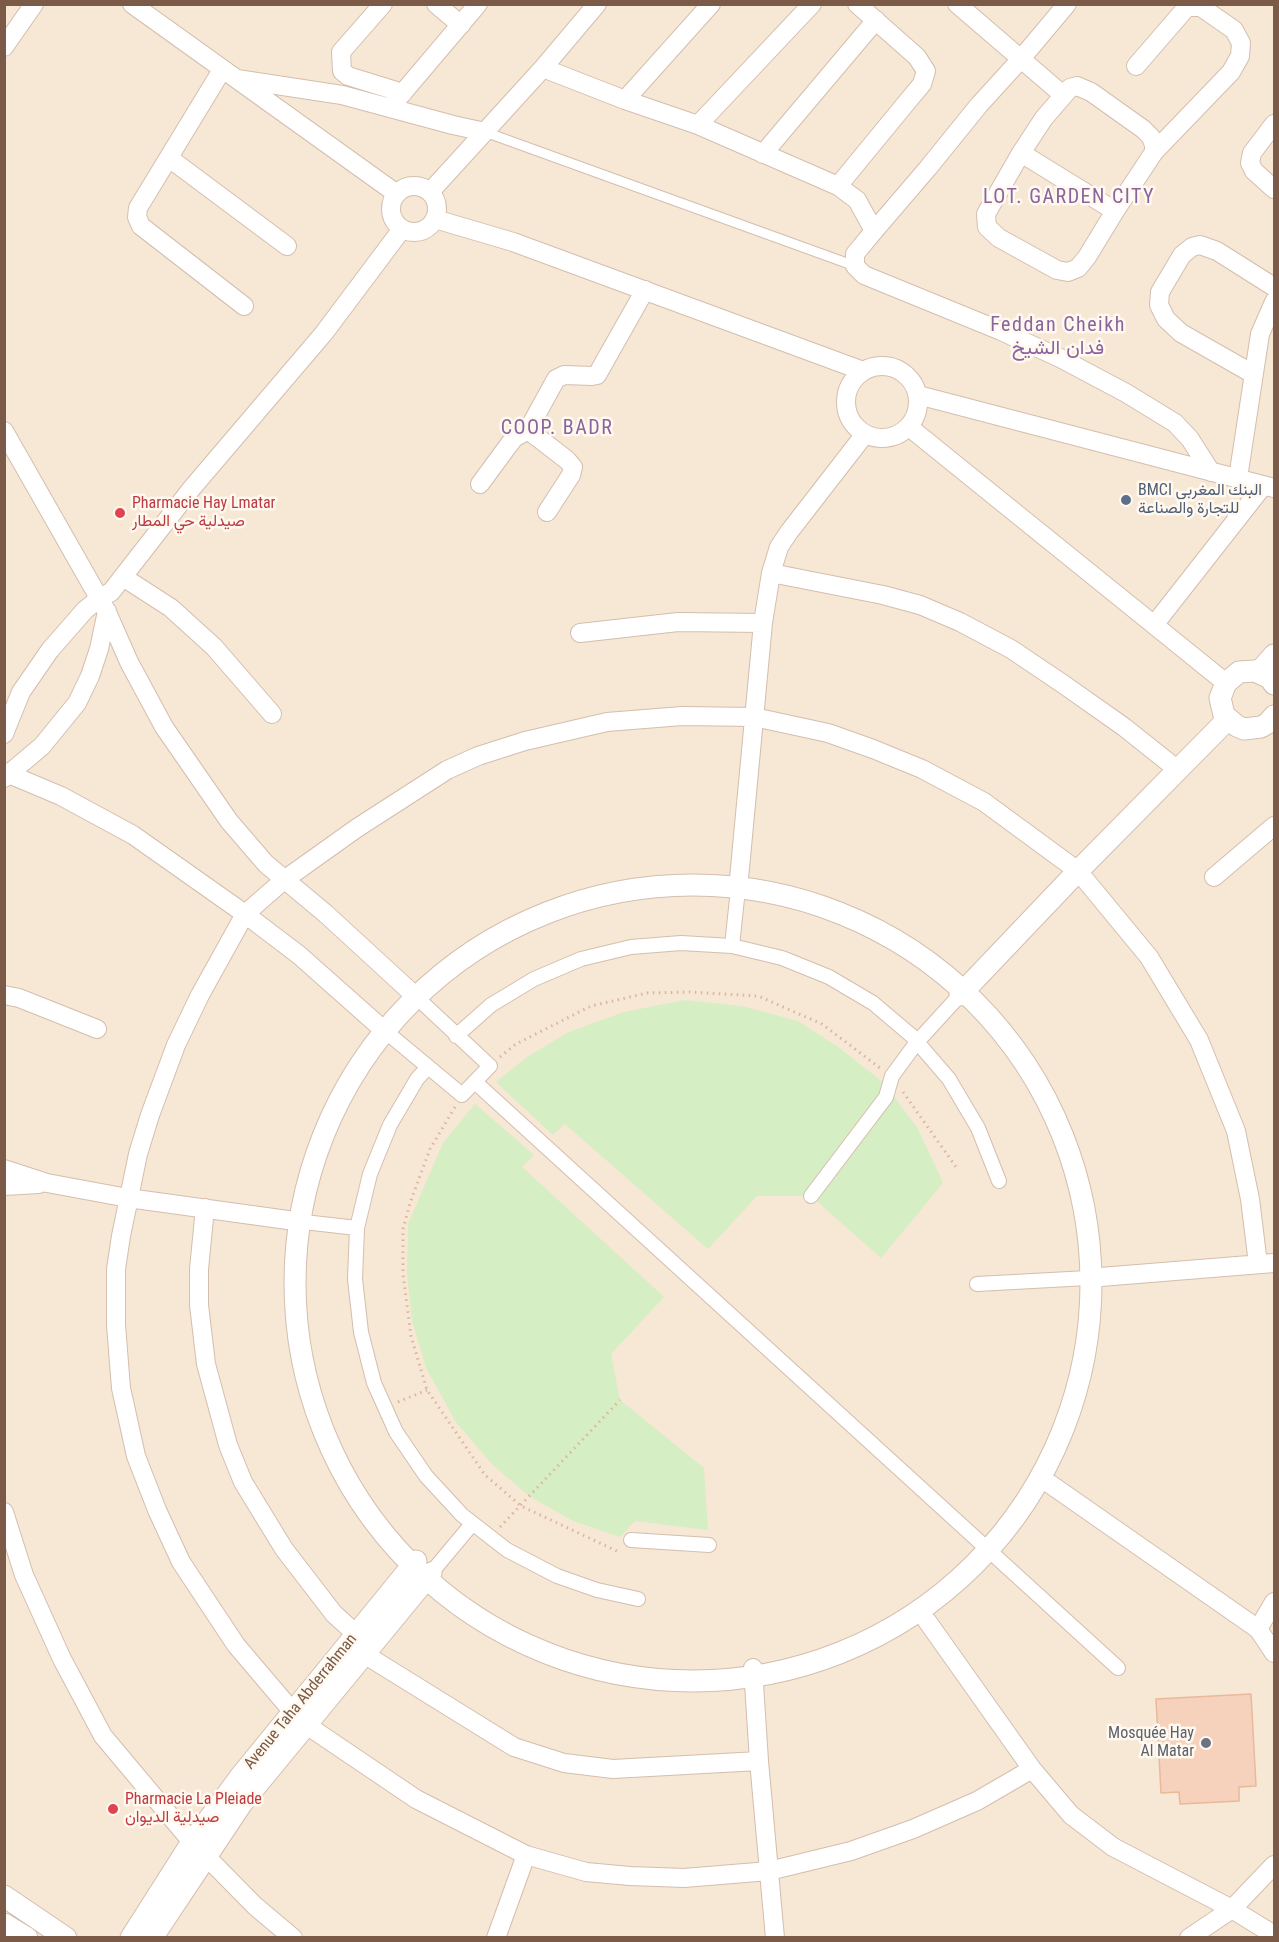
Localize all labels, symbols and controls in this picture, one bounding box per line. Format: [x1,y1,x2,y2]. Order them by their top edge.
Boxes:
district label: LOT. GARDEN CITY [983,186,1155,210]
district label: Feddan Cheikh فدان الشيخ [990,314,1126,361]
district label: COOP. BADR [501,417,613,441]
place label: BMCI البنك المغربي للتجارة والصناعة [1138,481,1262,519]
marker: BMCI البنك المغربي للتجارة والصناعة [1119,493,1133,507]
place label: Pharmacie Hay Lmatar صيدلية حي المطار [132,494,275,532]
marker: Pharmacie Hay Lmatar صيدلية حي المطار [113,506,127,520]
street label: Avenue Taha Abderrahman [240,1630,362,1774]
place label: Mosquée Hay Al Matar [1108,1724,1194,1762]
marker: Mosquée Hay Al Matar [1199,1736,1213,1750]
place label: Pharmacie La Pleiade صيدلية الديوان [125,1790,262,1828]
marker: Pharmacie La Pleiade صيدلية الديوان [106,1802,120,1816]

